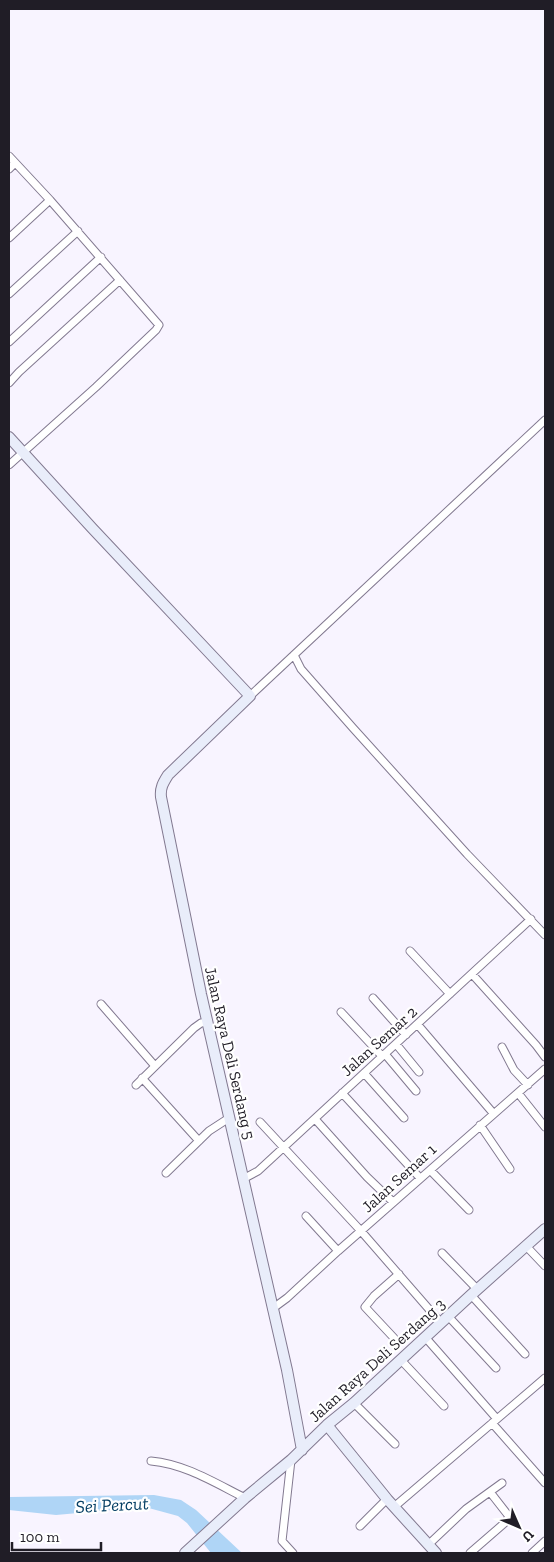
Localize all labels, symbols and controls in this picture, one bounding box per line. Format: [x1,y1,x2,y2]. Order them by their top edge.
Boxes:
street label: Jalan Raya Deli Serdang 5 [201,965,259,1141]
street label: Jalan Semar 2 [337,1002,421,1080]
street label: Jalan Semar 1 [358,1140,440,1216]
street label: Jalan Raya Deli Serdang 3 [305,1294,449,1426]
water label: Sei Percut [75,1492,149,1518]
north arrow [494,1502,544,1552]
scale bar [12,1520,101,1552]
text: U [518,1526,537,1545]
text: 100 m [20,1528,59,1546]

